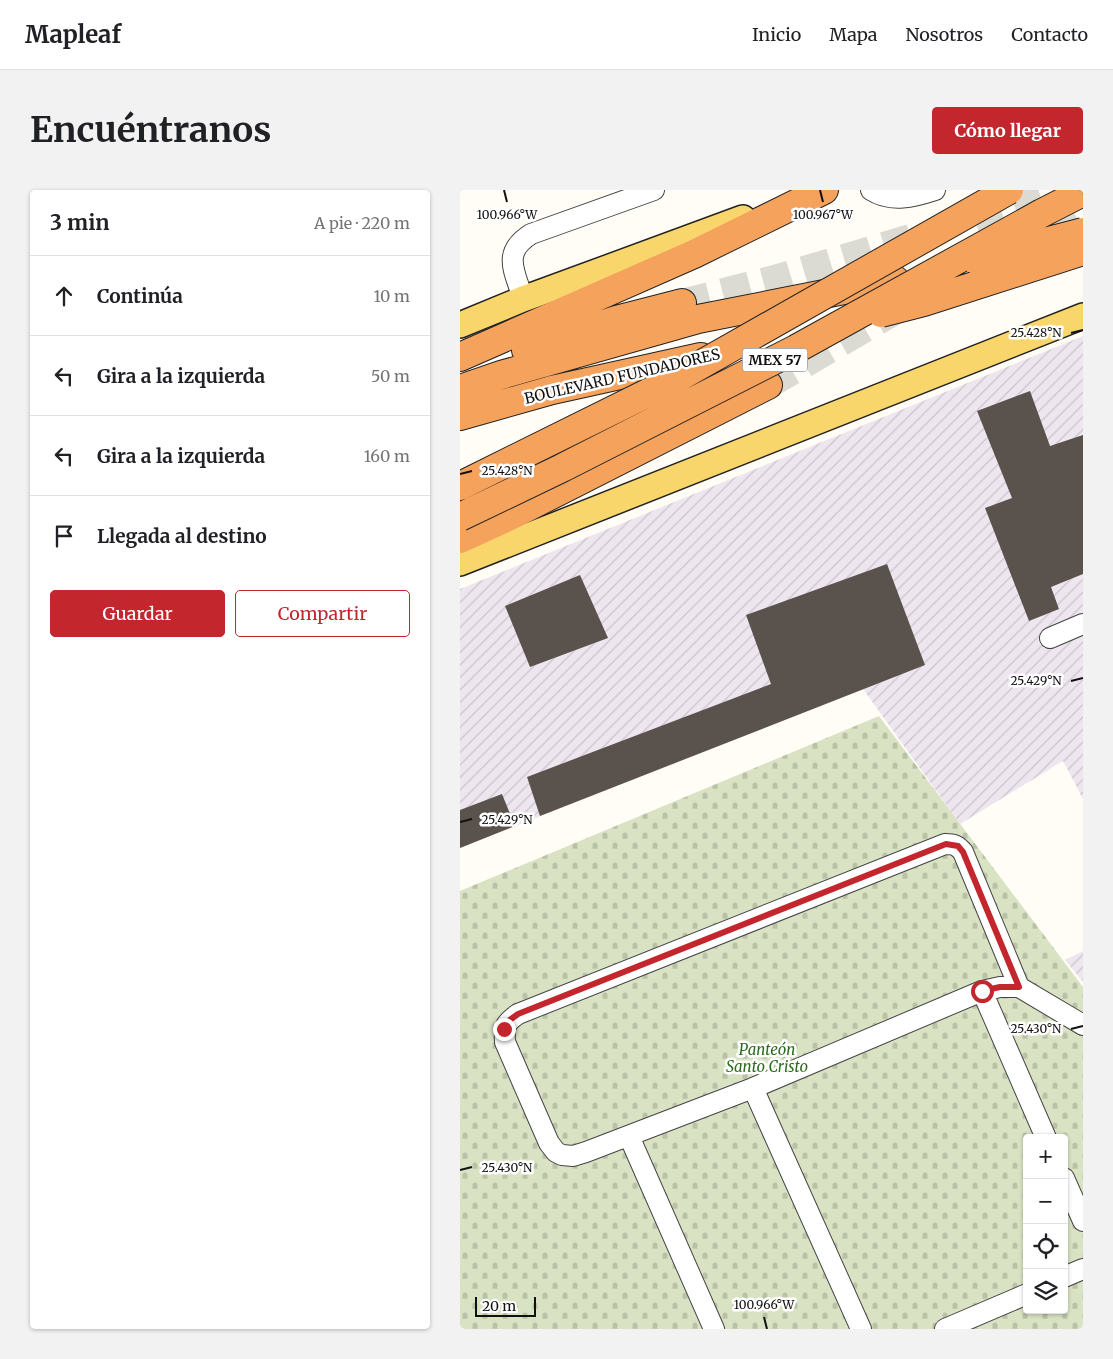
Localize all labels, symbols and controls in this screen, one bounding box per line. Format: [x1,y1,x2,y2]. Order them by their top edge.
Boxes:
text: Mapleaf [25,19,121,50]
text: Inicio [752,23,801,46]
text: Mapa [829,23,878,46]
text: Nosotros [906,23,983,46]
text: Contacto [1011,23,1088,46]
button: Cómo llegar [932,107,1083,154]
text: Encuéntranos [30,108,271,152]
text: 100.966°W [477,207,538,222]
text: 100.967°W [793,207,854,222]
text: 3 min [50,209,109,236]
text: A pie · 220 m [314,213,410,233]
icon: ahead [50,282,78,310]
text: Continúa [97,284,183,308]
text: 10 m [373,286,410,306]
text: 25.428°N [1011,325,1062,340]
street label: BOULEVARD FUNDADORES [522,344,722,408]
road number: MEX 57 [742,348,808,372]
icon: left [50,362,78,390]
text: Gira a la izquierda [97,364,265,388]
text: 50 m [371,366,410,386]
icon: left [50,442,78,470]
text: Gira a la izquierda [97,444,265,468]
text: 160 m [364,446,410,466]
text: 25.428°N [482,463,533,478]
icon: arrive [50,522,78,550]
text: Llegada al destino [97,524,267,548]
button: Guardar [50,590,225,637]
button: Compartir [235,590,410,637]
text: 25.429°N [1011,673,1062,688]
text: 25.429°N [482,812,533,827]
route start [971,980,994,1003]
route end [493,1018,516,1041]
text: 25.430°N [1011,1021,1062,1036]
park label: Panteón Santo Cristo [726,1040,808,1076]
map controls [1023,1134,1068,1314]
button: + [1023,1134,1068,1179]
text: 25.430°N [482,1160,533,1175]
button: − [1023,1179,1068,1224]
button: locate [1023,1224,1068,1269]
button: layers [1023,1269,1068,1314]
scale bar [475,1294,536,1317]
text: 20 m [482,1297,516,1315]
text: 100.966°W [734,1297,795,1312]

